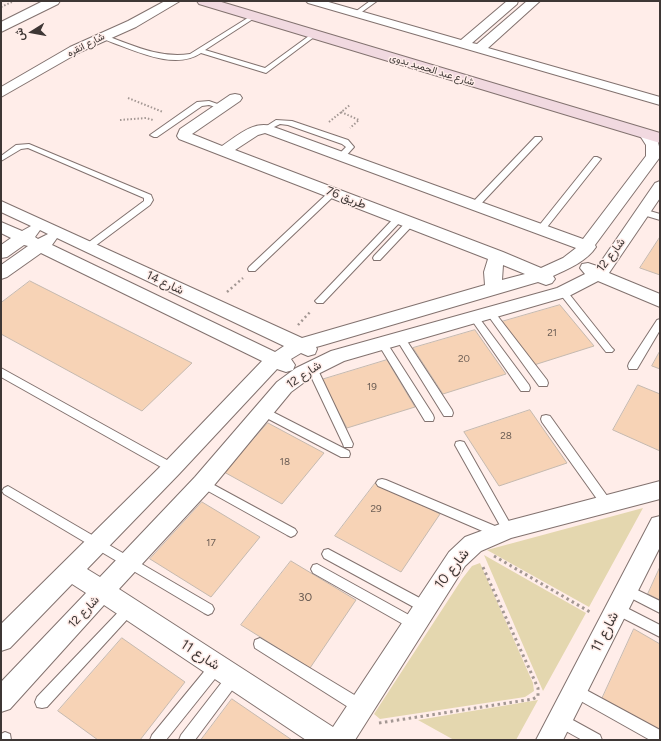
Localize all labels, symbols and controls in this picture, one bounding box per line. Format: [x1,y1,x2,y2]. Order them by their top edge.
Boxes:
north arrow [12,12,52,52]
text: ش [12,27,27,42]
street label: شارع انقره [65,30,107,60]
street label: شارع عبد الحميد بدوى [388,51,476,89]
street label: طريق 76 [324,184,368,212]
street label: شارع 12 [594,235,628,275]
street label: شارع 14 [144,268,186,298]
house number: 21 [547,327,557,339]
house number: 20 [458,353,470,365]
street label: شارع 12 [284,358,324,392]
house number: 19 [367,381,377,393]
house number: 28 [500,430,512,442]
house number: 18 [280,456,290,468]
house number: 29 [370,503,382,515]
house number: 17 [206,537,216,549]
street label: شارع 10 [431,546,473,592]
house number: 30 [298,590,312,604]
street label: شارع 12 [66,593,102,631]
street label: شارع 11 [588,609,622,655]
street label: شارع 11 [177,636,223,674]

